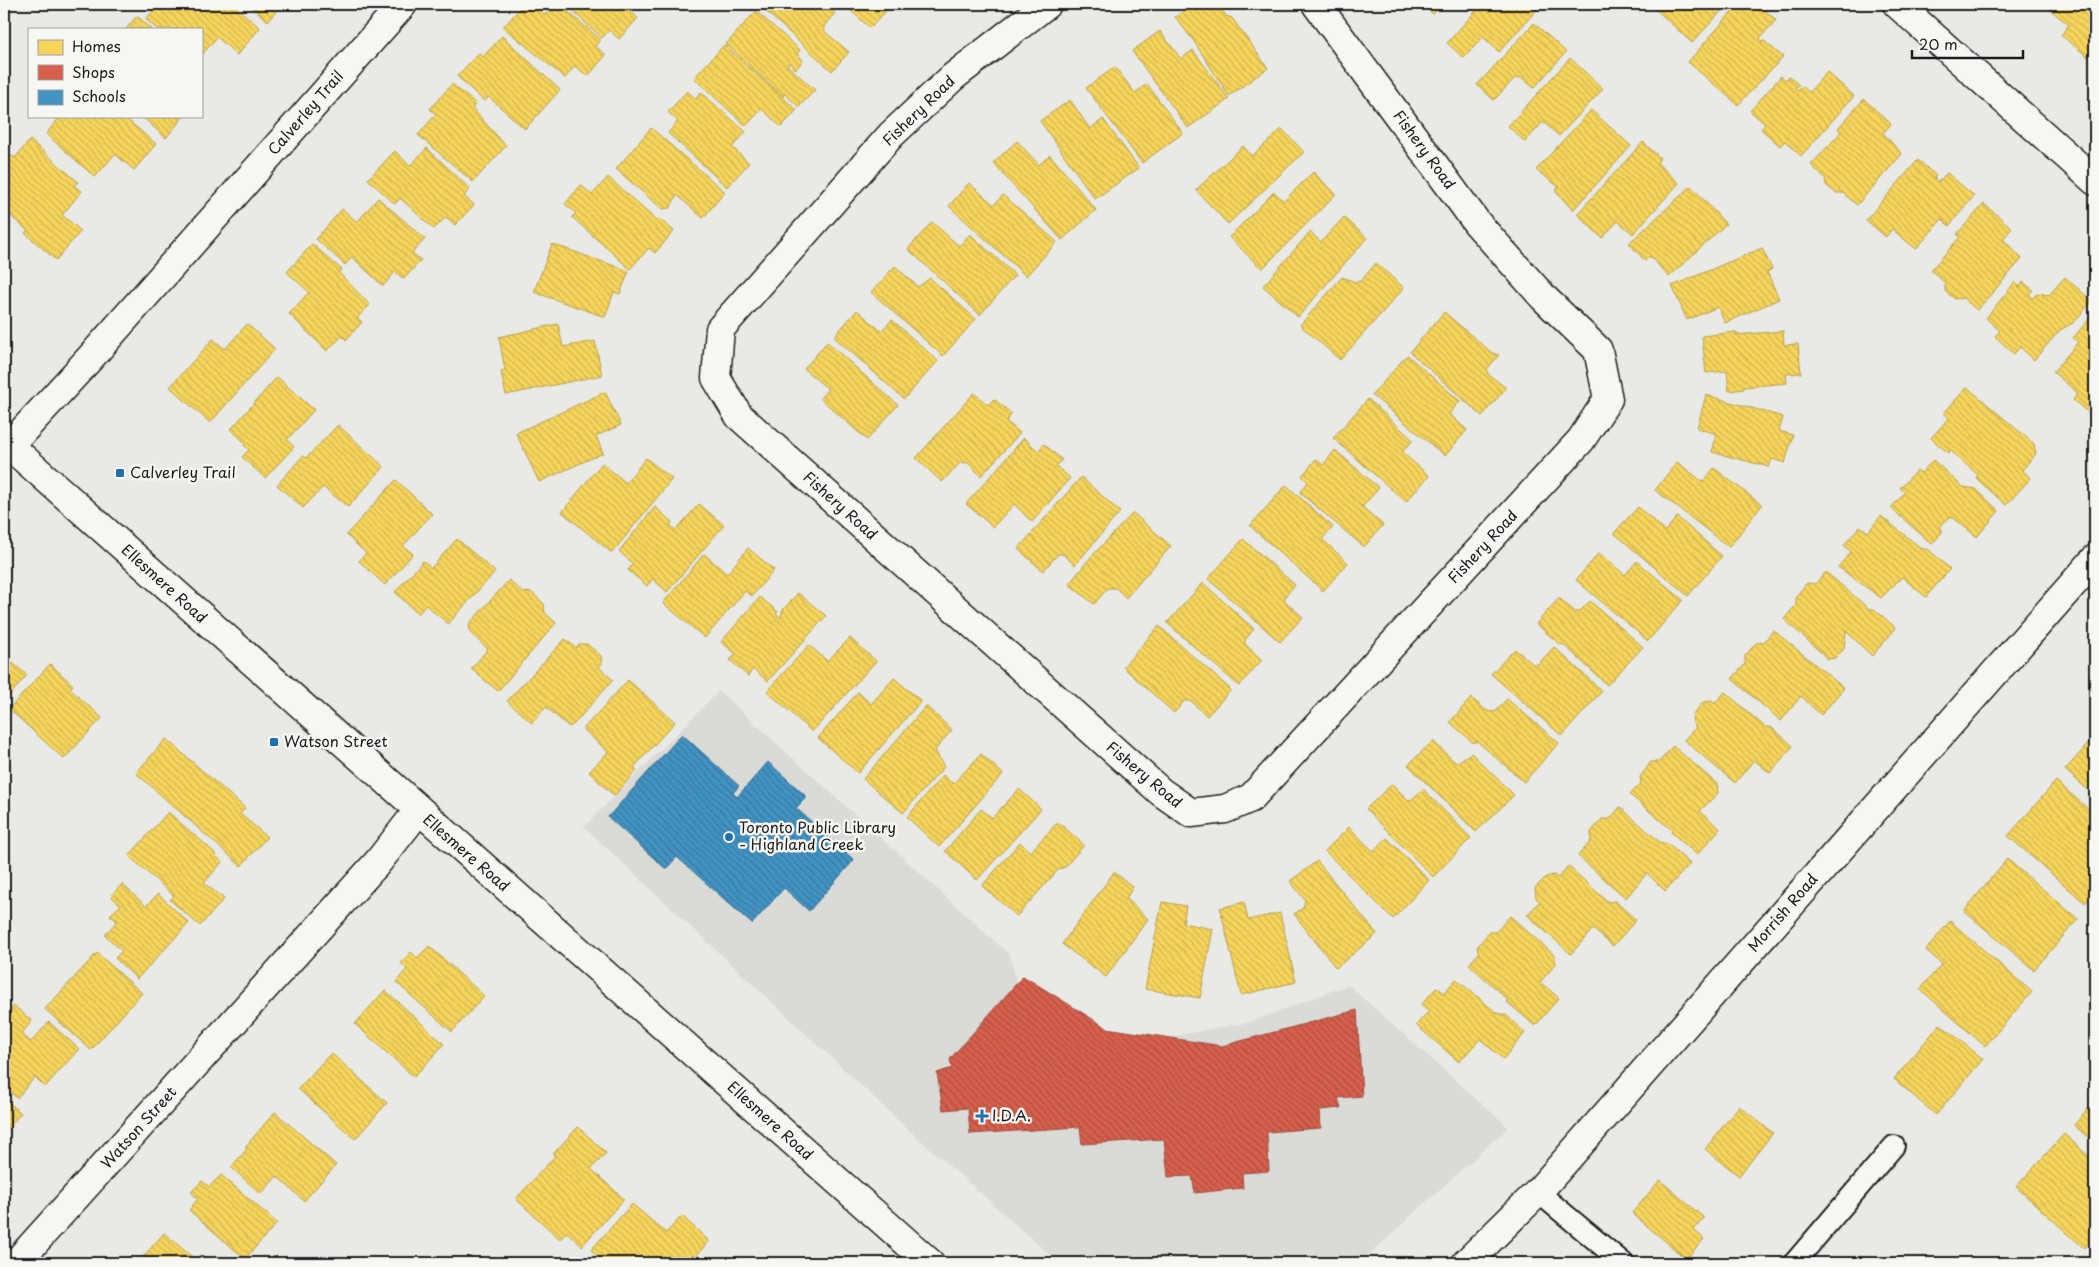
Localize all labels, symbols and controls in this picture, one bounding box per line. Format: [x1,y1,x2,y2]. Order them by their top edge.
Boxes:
legend [28,28,202,118]
scale bar [1912,28,2023,60]
text: 20 m [1919,32,1958,55]
text: Homes [72,34,121,57]
text: Shops [72,60,115,83]
street label: Calverley Trail [262,65,348,159]
street label: Fishery Road [876,69,960,151]
text: Schools [72,84,126,107]
street label: Fishery Road [1388,105,1462,194]
place label: Calverley Trail [130,460,236,483]
street label: Fishery Road [799,465,883,545]
marker: Calverley Trail [114,467,126,479]
street label: Fishery Road [1442,504,1522,588]
street label: Ellesmere Road [117,538,213,628]
place label: Watson Street [284,729,388,752]
street label: Fishery Road [1102,735,1188,813]
marker: Watson Street [268,736,280,748]
street label: Ellesmere Road [418,808,516,896]
place label: Toronto Public Library - Highland Creek [739,815,896,855]
marker: Toronto Public Library - Highland Creek [723,831,735,843]
street label: Morrish Road [1741,868,1823,956]
street label: Ellesmere Road [723,1075,819,1165]
street label: Watson Street [95,1081,181,1173]
place label: I.D.A. [992,1103,1031,1126]
marker: I.D.A. [976,1110,988,1122]

